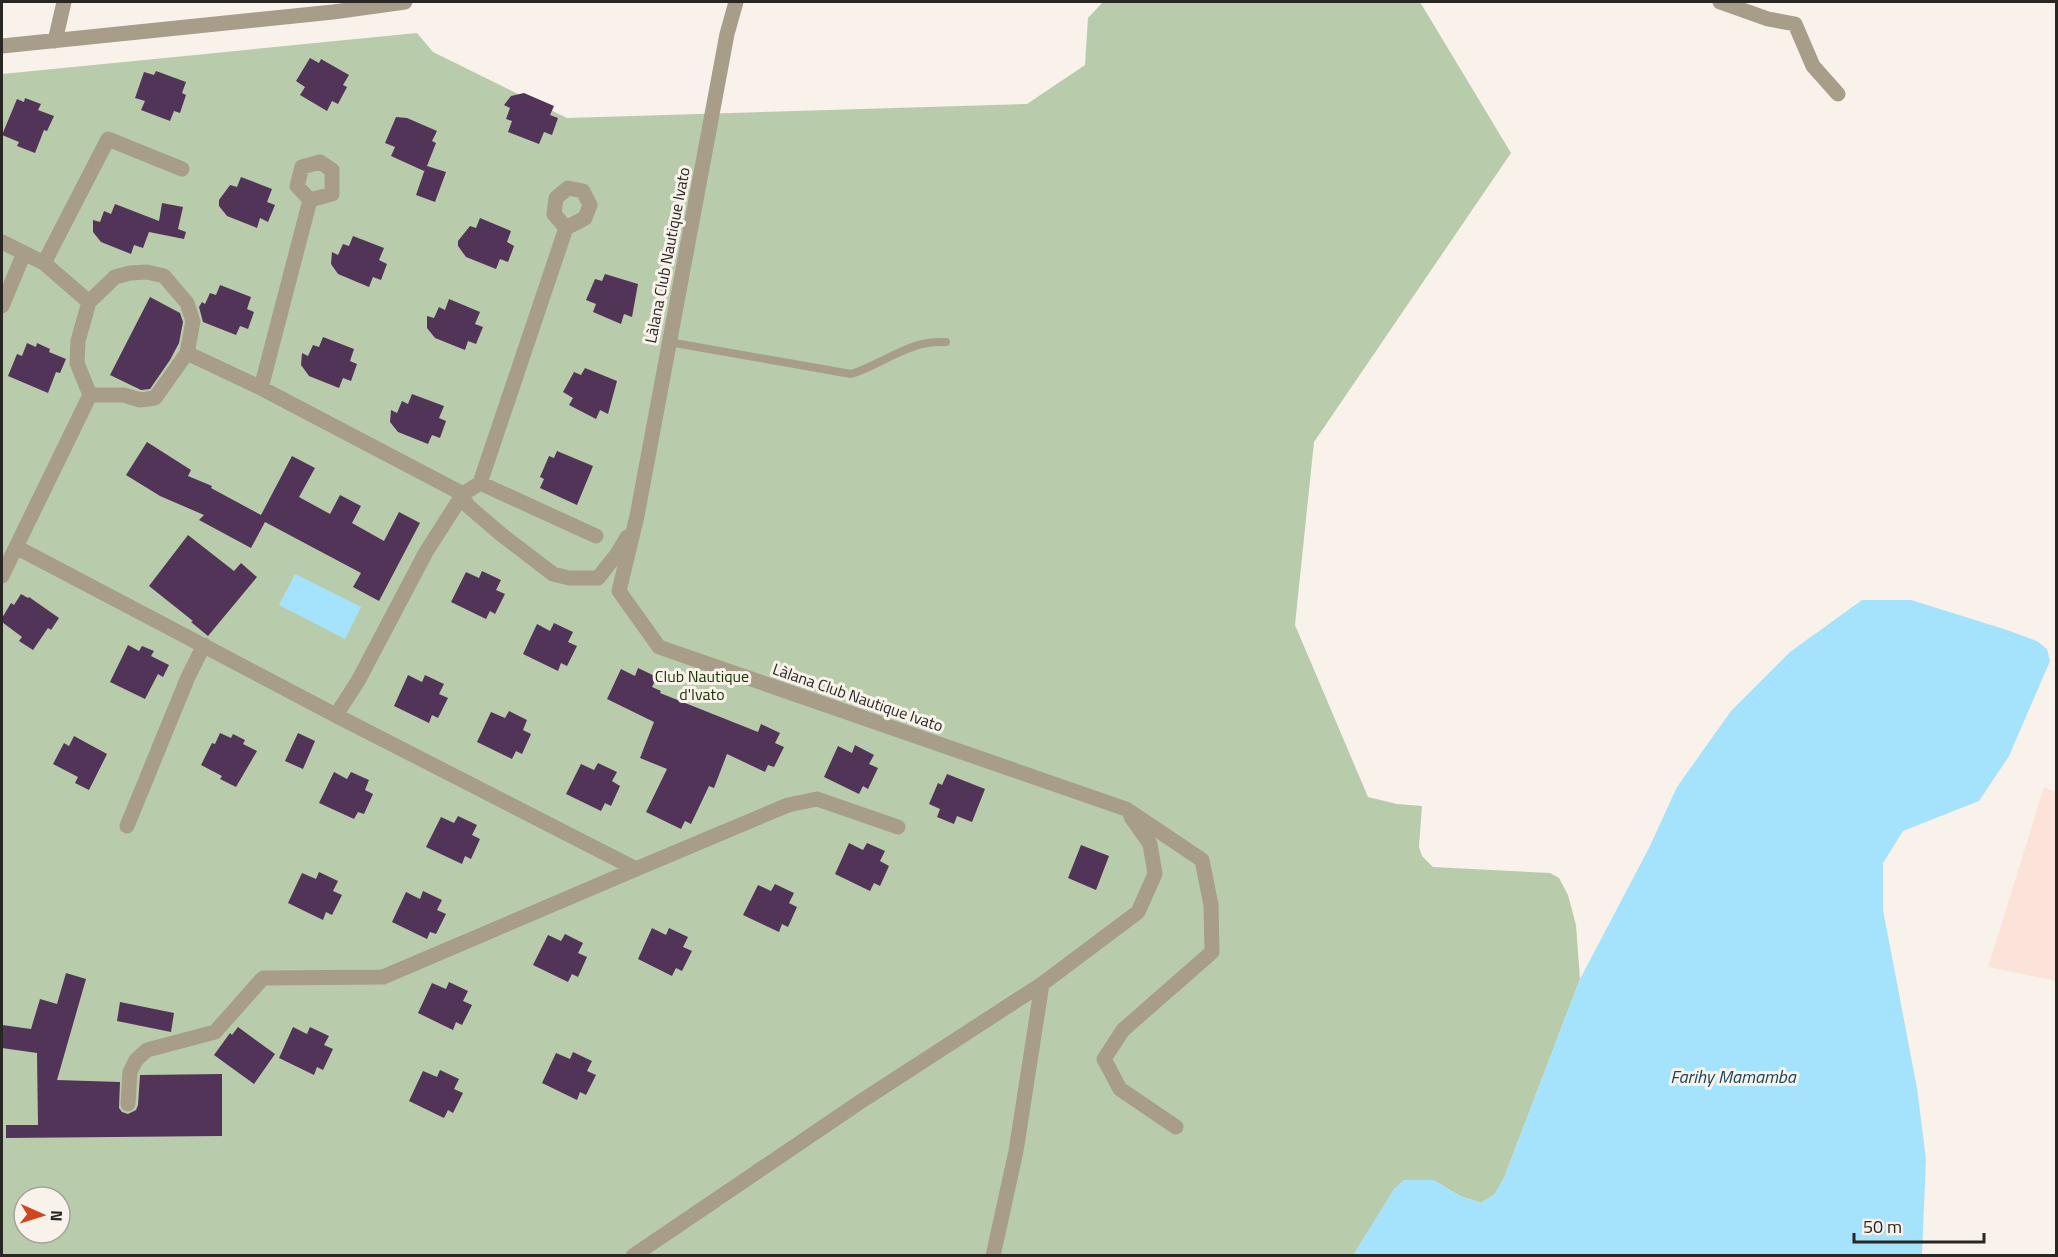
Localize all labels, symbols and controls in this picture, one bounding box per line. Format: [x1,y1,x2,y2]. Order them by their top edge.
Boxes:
street label: Làlana Club Nautique Ivato [638,165,696,345]
street label: Làlana Club Nautique Ivato [770,657,946,737]
park label: Club Nautique d'Ivato [655,664,749,706]
water label: Farihy Mamamba [1670,1063,1797,1090]
north arrow [12,1185,72,1245]
scale bar [1854,1206,1984,1244]
text: N [45,1210,69,1222]
text: 50 m [1863,1213,1902,1240]

